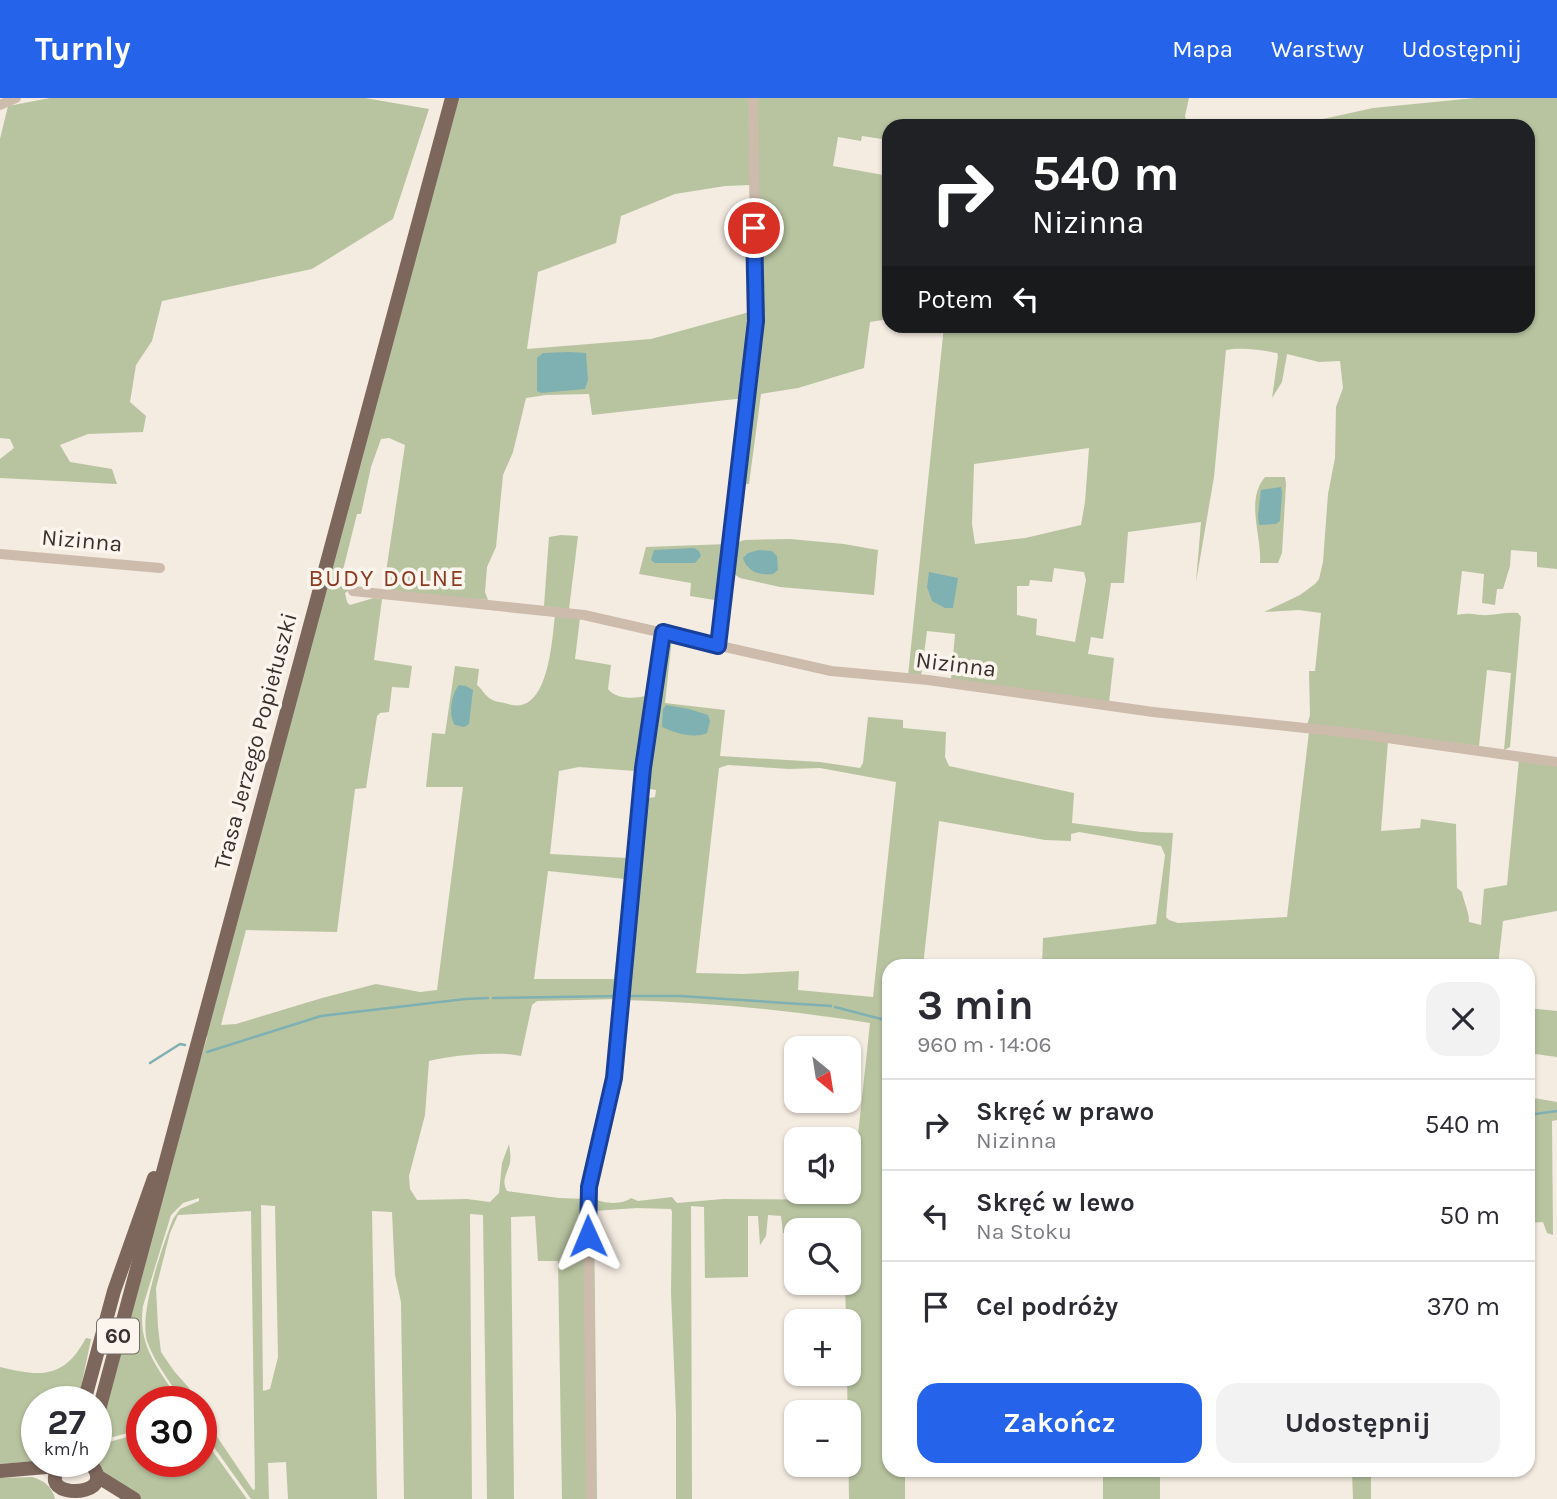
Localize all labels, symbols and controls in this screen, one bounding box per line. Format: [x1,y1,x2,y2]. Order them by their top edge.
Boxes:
text: Turnly [35,30,131,68]
text: Mapa [1172,35,1233,63]
text: Warstwy [1271,35,1364,63]
text: Udostępnij [1402,35,1522,63]
text: 540 m [1032,145,1180,202]
icon: right [917,147,1008,238]
pin [724,198,784,258]
text: Nizinna [1032,204,1144,241]
icon: arrive [735,209,773,247]
icon: left [1007,280,1045,318]
text: Potem [917,284,993,315]
street label: Nizinna [41,524,123,557]
district label: BUDY DOLNE [308,564,466,592]
street label: Trasa Jerzego Popiełuszki [208,610,303,872]
street label: Nizinna [914,646,998,683]
text: 3 min [917,980,1034,1030]
button: close [1426,982,1500,1056]
text: 960 m · 14:06 [917,1031,1052,1058]
north arrow [784,1036,861,1113]
map controls [784,1036,861,1477]
text: Skręć w prawo [976,1096,1154,1127]
icon: right [917,1106,955,1144]
text: 540 m [1425,1109,1500,1140]
button: sound [784,1127,861,1204]
text: Nizinna [976,1127,1057,1154]
text: Skręć w lewo [976,1187,1135,1218]
icon: left [917,1197,955,1235]
position arrow [551,1199,625,1273]
text: 50 m [1439,1200,1500,1231]
button: search [784,1218,861,1295]
text: Na Stoku [976,1218,1072,1245]
icon: arrive [917,1288,955,1326]
text: Cel podróży [976,1291,1118,1322]
text: 370 m [1427,1291,1500,1322]
button: + [784,1309,861,1386]
road number: 60 [97,1318,139,1354]
button: Zakończ [917,1383,1202,1463]
button: Udostępnij [1216,1383,1500,1463]
speed limit sign: 30 [126,1386,217,1477]
button: − [784,1400,861,1477]
text: 27 [47,1402,86,1443]
text: km/h [44,1438,89,1460]

